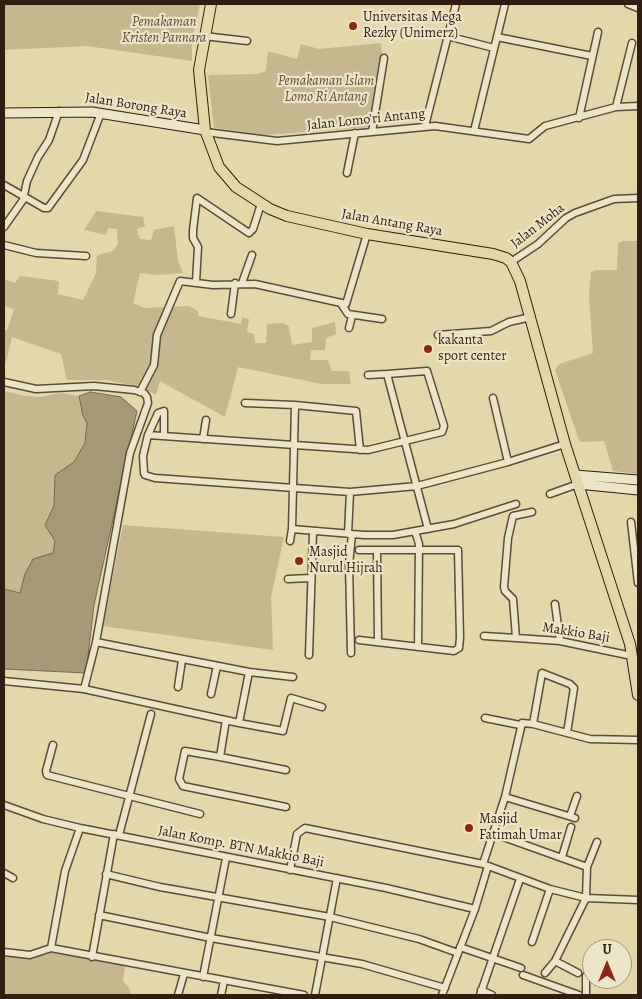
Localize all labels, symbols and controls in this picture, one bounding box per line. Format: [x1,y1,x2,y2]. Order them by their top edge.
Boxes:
place label: Universitas Mega Rezky (Unimerz) [363,10,462,42]
park label: Pemakaman Kristen Pannara [122,15,206,48]
marker: Universitas Mega Rezky (Unimerz) [347,20,359,32]
park label: Pemakaman Islam Lomo Ri Antang [278,74,374,106]
street label: Jalan Borong Raya [84,90,188,122]
street label: Jalan Lomo'ri Antang [306,105,426,135]
street label: Jalan Moha [508,200,568,252]
street label: Jalan Antang Raya [340,206,444,240]
place label: kakanta sport center [438,333,507,366]
marker: kakanta sport center [422,343,434,355]
place label: Masjid Nurul Hijrah [309,545,383,578]
marker: Masjid Nurul Hijrah [293,555,305,567]
street label: Makkio Baji [541,619,611,647]
place label: Masjid Fatimah Umar [479,812,562,844]
marker: Masjid Fatimah Umar [463,822,475,834]
street label: Jalan Komp. BTN Makkio Baji [157,823,325,871]
north arrow [582,939,632,989]
text: U [602,940,612,959]

